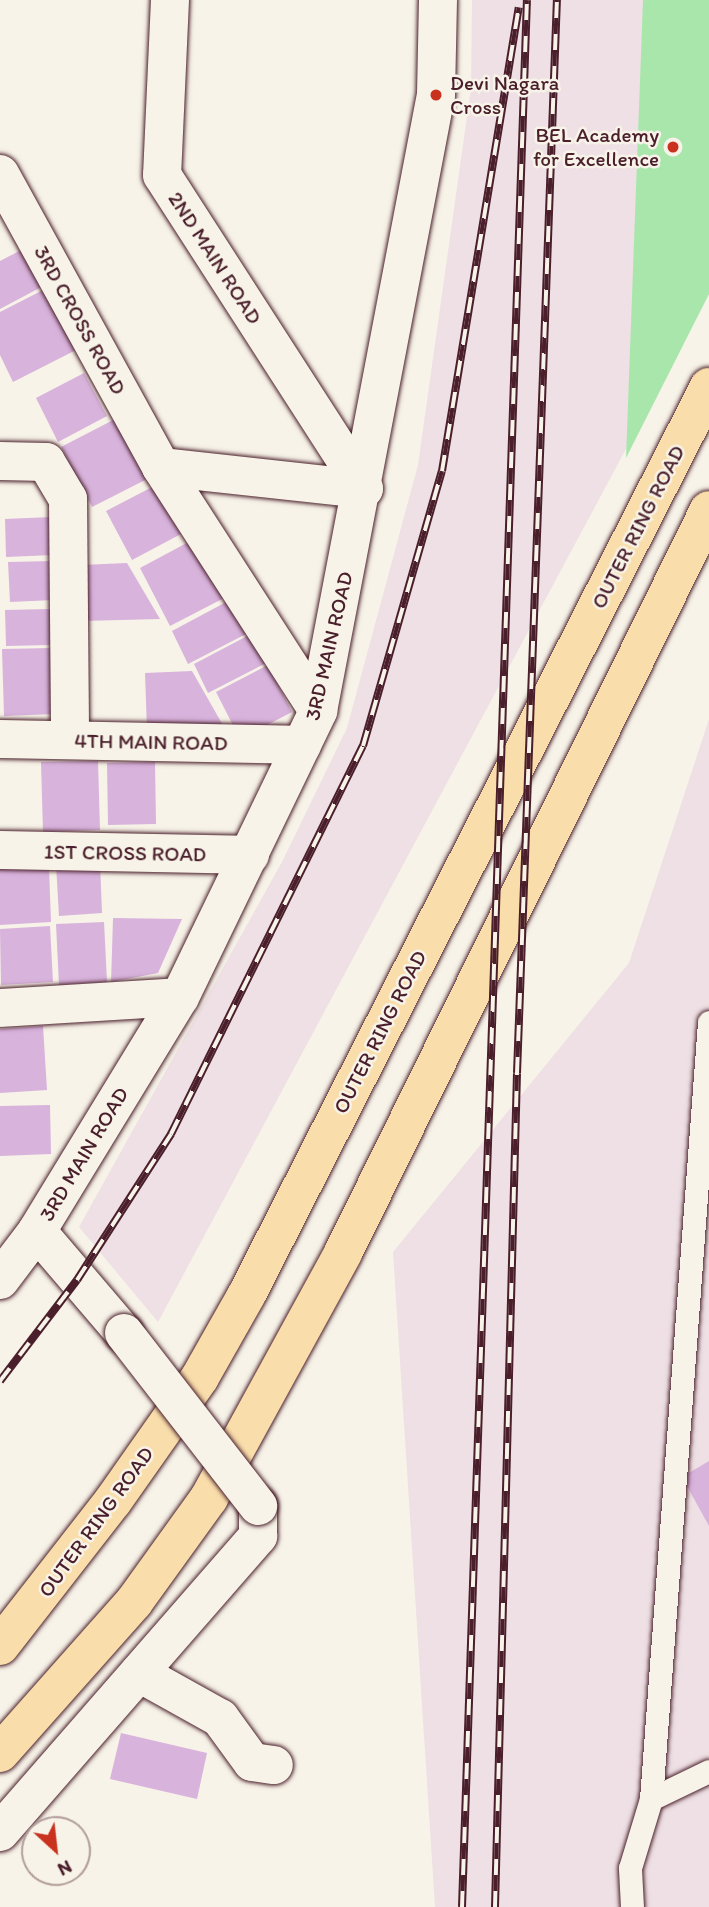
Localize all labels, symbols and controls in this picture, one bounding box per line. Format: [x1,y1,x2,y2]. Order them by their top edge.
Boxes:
place label: Devi Nagara Cross [450,70,559,120]
marker: Devi Nagara Cross [428,87,444,103]
place label: BEL Academy for Excellence [534,122,659,172]
marker: BEL Academy for Excellence [665,139,681,155]
street label: 2ND MAIN ROAD [163,187,267,329]
street label: 3RD CROSS ROAD [29,241,131,399]
street label: OUTER RING ROAD [586,442,690,612]
street label: 3RD MAIN ROAD [300,570,358,722]
street label: 4TH MAIN ROAD [74,728,228,756]
street label: 1ST CROSS ROAD [43,839,207,867]
street label: OUTER RING ROAD [328,947,432,1117]
street label: 3RD MAIN ROAD [34,1083,134,1225]
street label: OUTER RING ROAD [33,1442,159,1602]
north arrow [21,1816,91,1886]
text: N [54,1855,76,1882]

